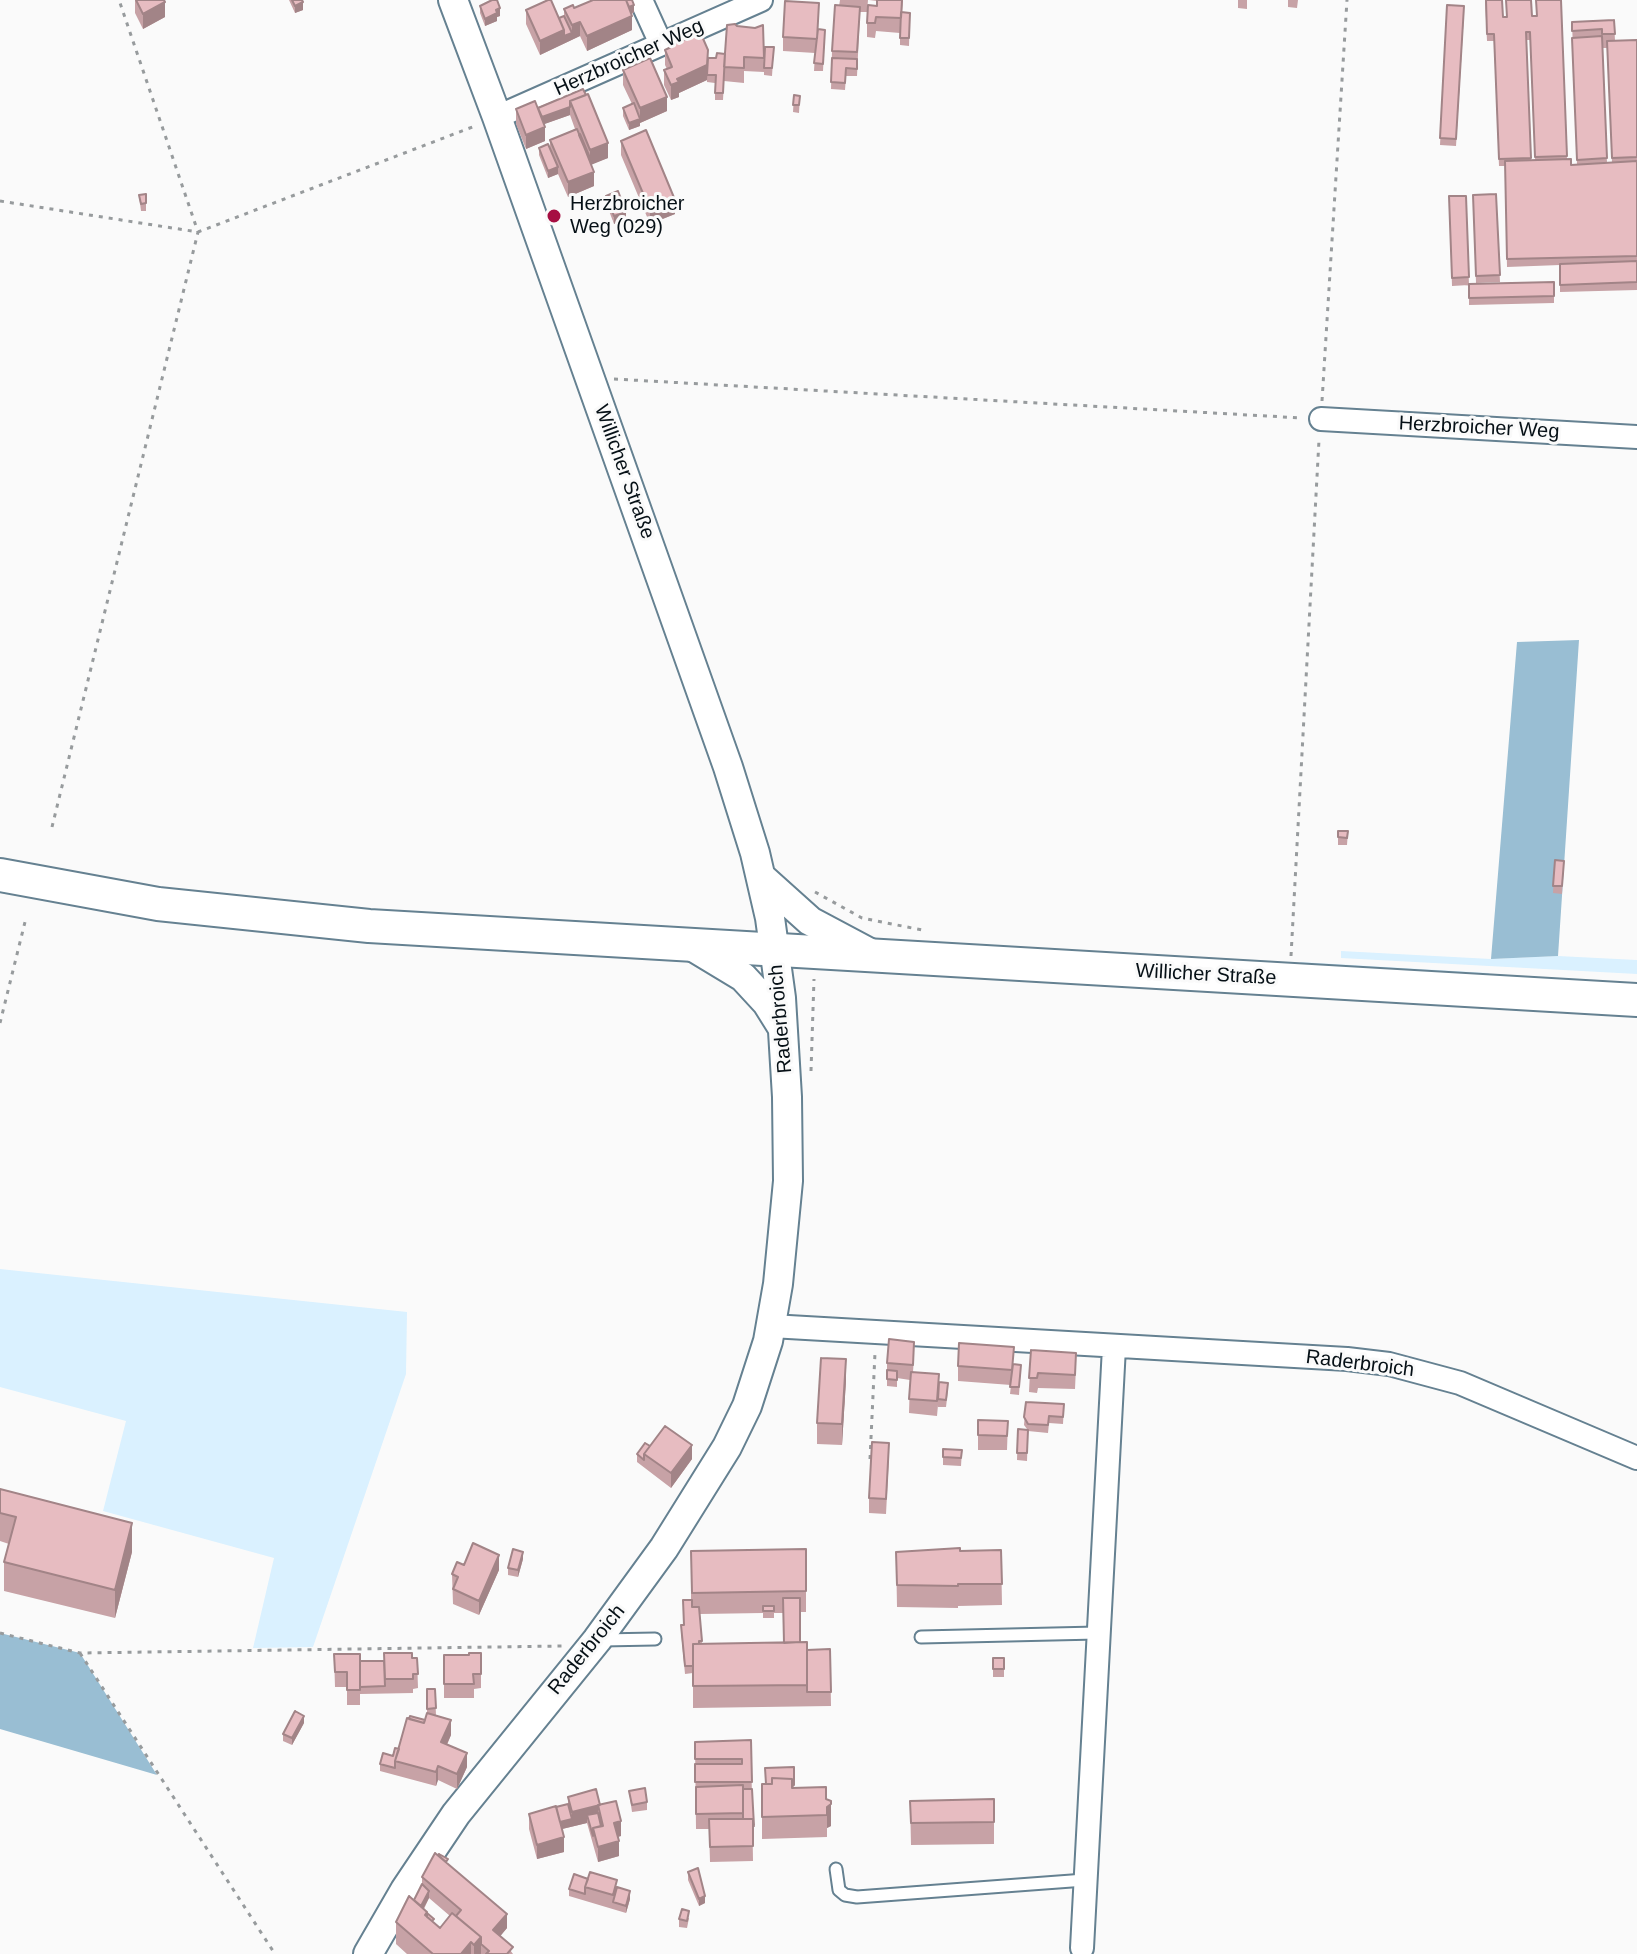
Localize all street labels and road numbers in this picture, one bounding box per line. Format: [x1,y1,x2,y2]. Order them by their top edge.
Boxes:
street label: Herzbroicher Weg [551,14,707,102]
street label: Willicher Straße [589,402,659,542]
street label: Herzbroicher Weg [1398,412,1560,444]
street label: Willicher Straße [1135,959,1277,991]
street label: Raderbroich [764,964,798,1074]
street label: Raderbroich [1304,1345,1416,1383]
street label: Raderbroich [543,1600,631,1700]

